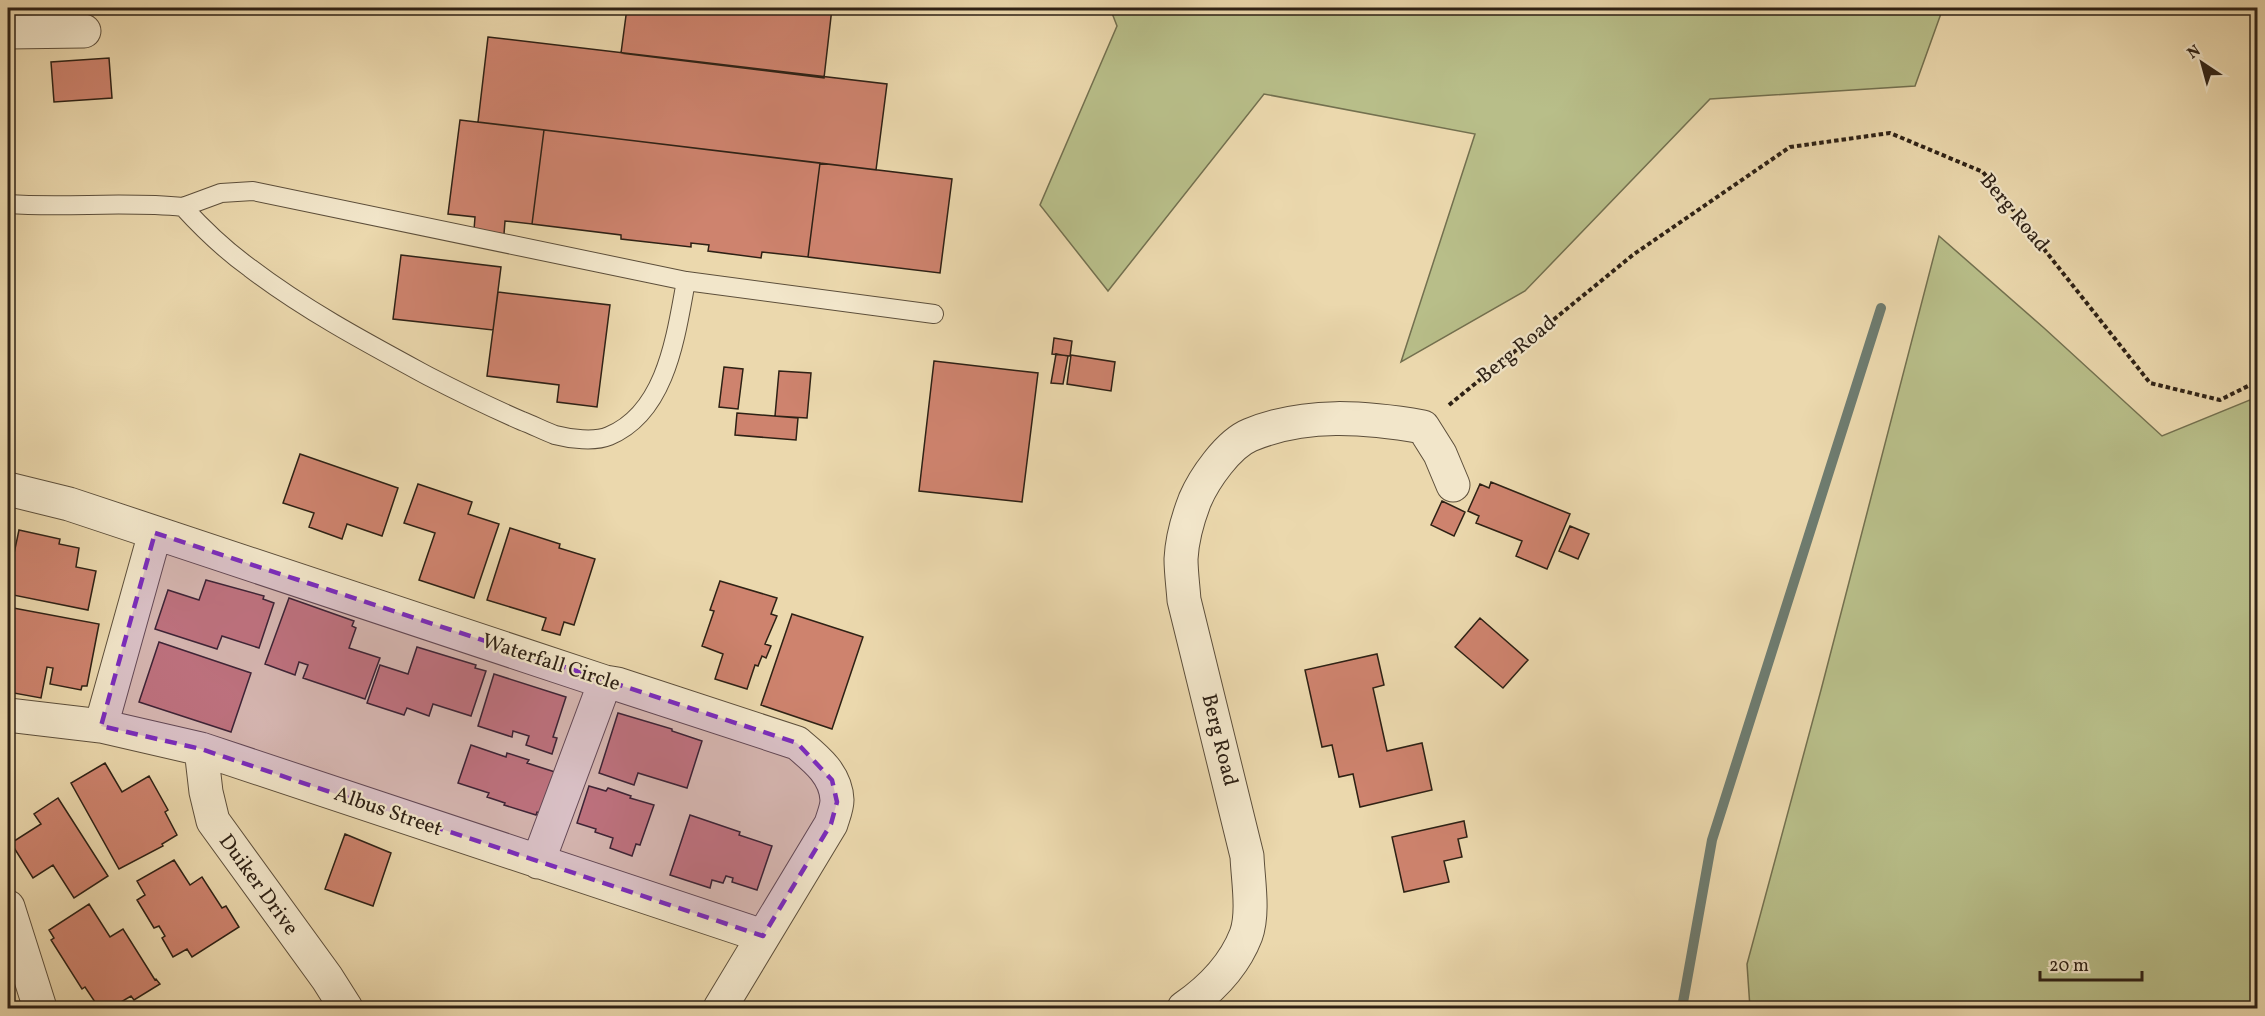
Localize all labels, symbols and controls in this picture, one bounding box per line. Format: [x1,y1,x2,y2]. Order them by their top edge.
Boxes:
north arrow [2172,33,2232,93]
text: N [2183,40,2206,65]
street label: Berg Road [1973,168,2055,258]
street label: Berg Road [1471,309,1563,391]
street label: Waterfall Circle [478,627,624,699]
street label: Berg Road [1194,691,1244,789]
street label: Albus Street [330,780,446,844]
street label: Duiker Drive [211,828,305,942]
scale bar [2040,944,2142,982]
text: 20 m [2049,954,2089,979]

